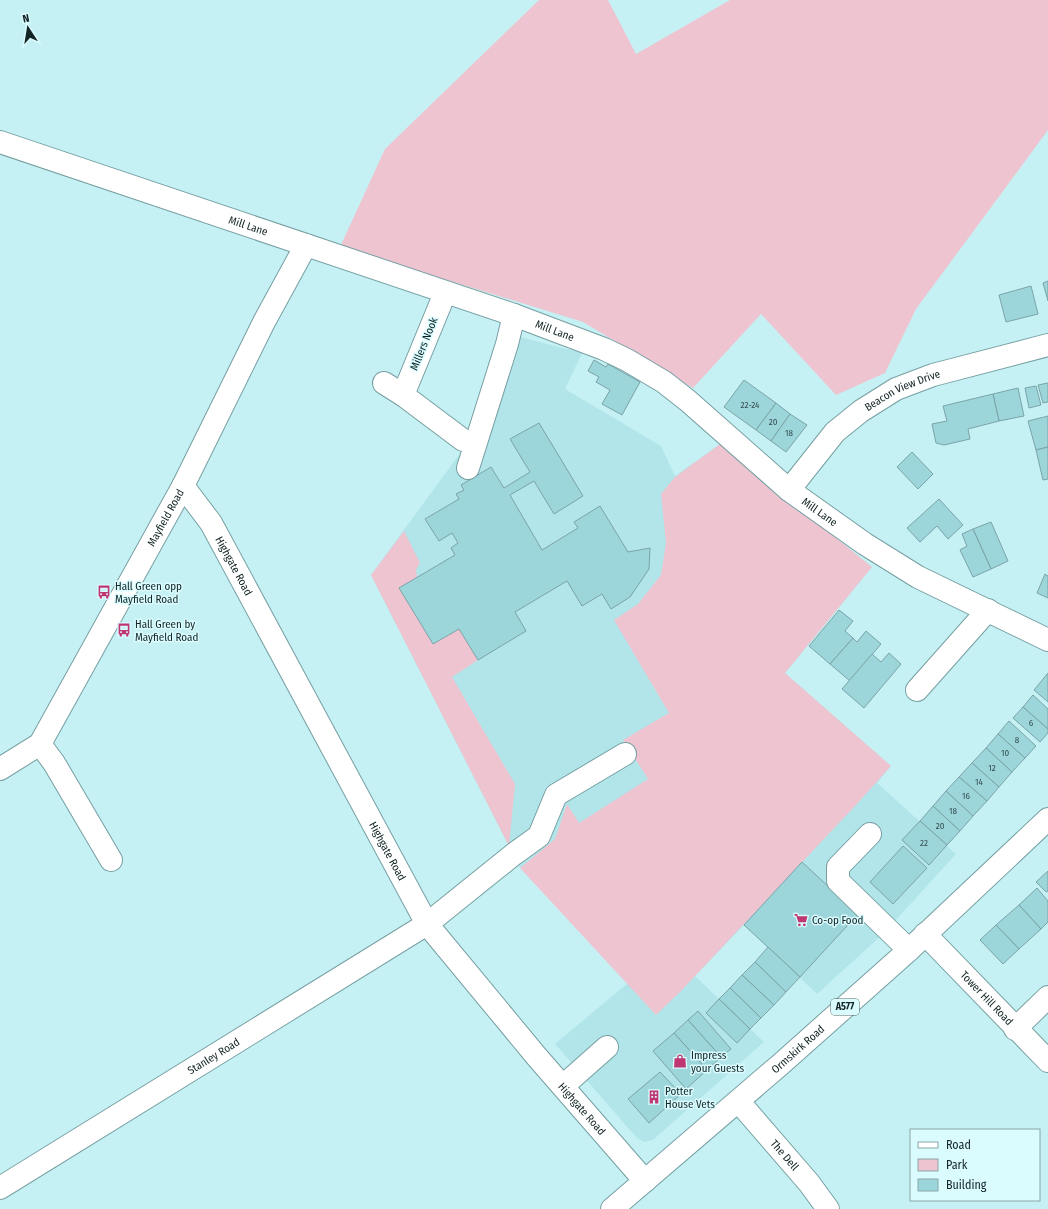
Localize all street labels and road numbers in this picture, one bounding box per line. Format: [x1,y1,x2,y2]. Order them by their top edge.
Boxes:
street label: Mill Lane [227,213,270,238]
street label: Millers Nook [407,315,441,372]
street label: Mill Lane [534,317,576,344]
street label: Beacon View Drive [862,367,941,414]
street label: Mayfield Road [144,487,187,548]
street label: Mill Lane [799,495,840,529]
street label: Highgate Road [213,534,255,598]
street label: Highgate Road [367,819,409,883]
street label: Tower Hill Road [958,968,1016,1028]
road number: A577 [831,999,859,1015]
street label: Ormskirk Road [769,1022,827,1076]
street label: Stanley Road [185,1035,242,1077]
street label: Highgate Road [556,1080,608,1137]
street label: The Dell [768,1137,802,1173]

